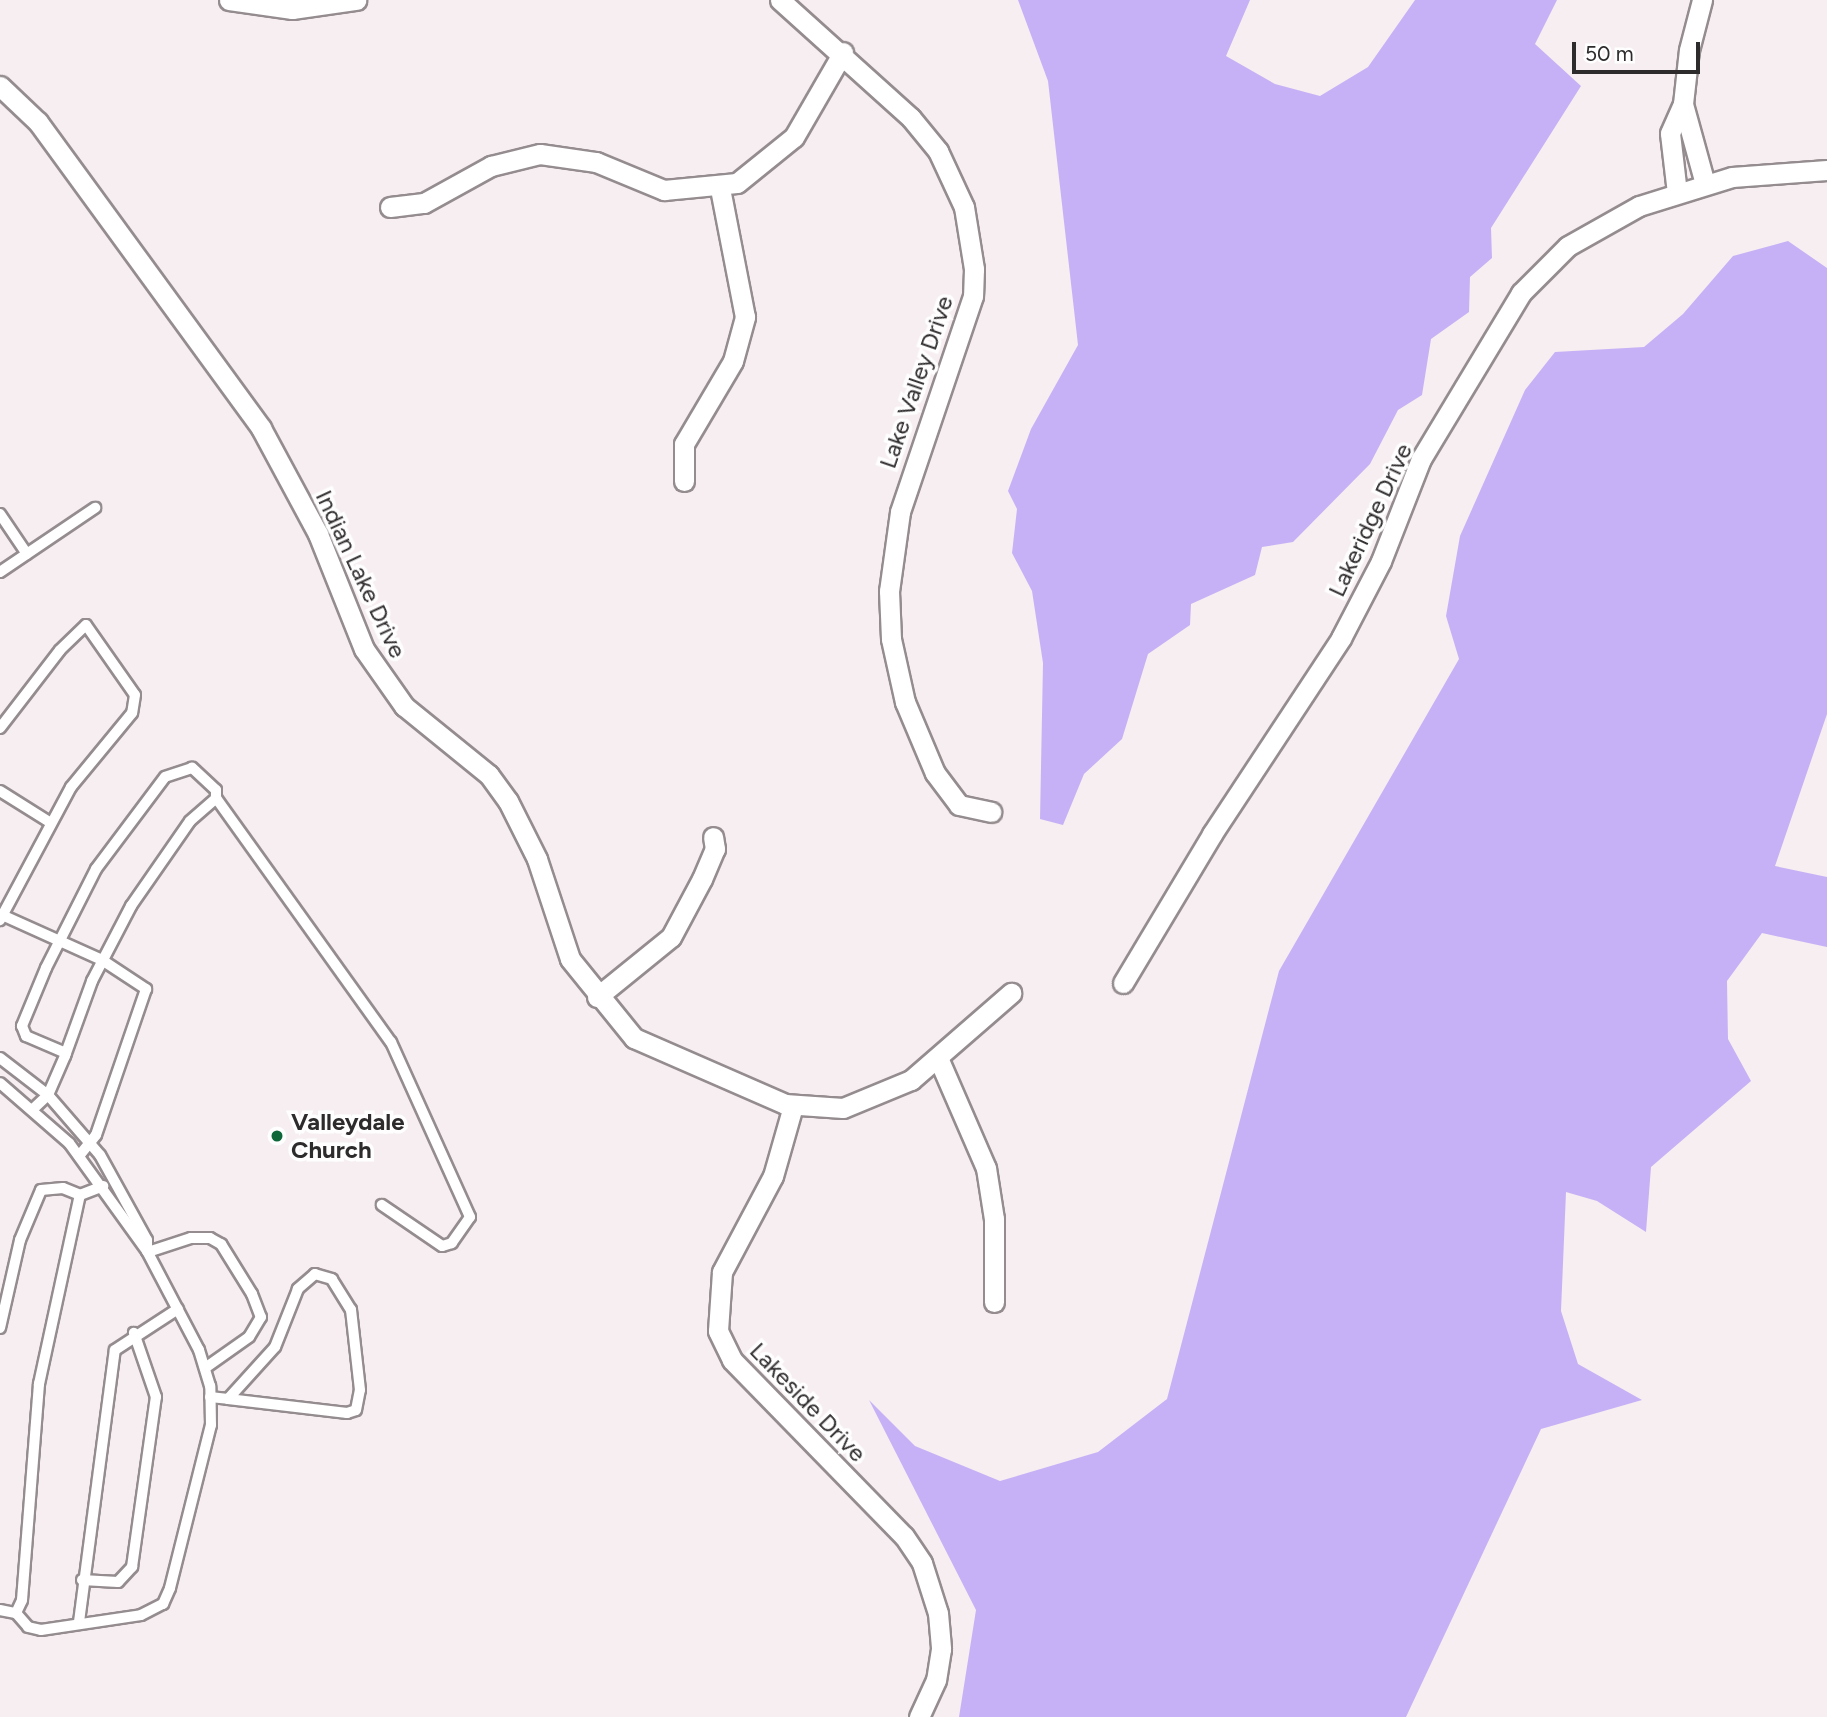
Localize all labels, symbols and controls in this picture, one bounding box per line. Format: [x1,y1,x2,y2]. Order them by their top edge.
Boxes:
scale bar [1575,28,1703,72]
text: 50 m [1585,41,1634,66]
street label: Lake Valley Drive [873,292,959,472]
street label: Lakeridge Drive [1322,439,1418,601]
street label: Indian Lake Drive [310,486,412,662]
place label: Valleydale Church [291,1108,404,1164]
marker: Valleydale Church [269,1128,285,1144]
street label: Lakeside Drive [744,1336,872,1468]

